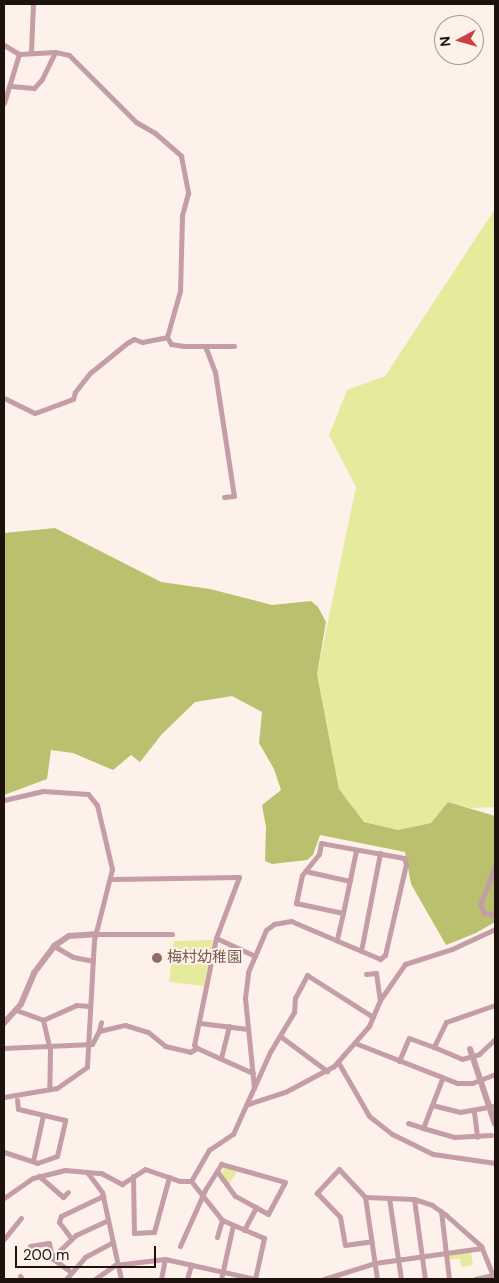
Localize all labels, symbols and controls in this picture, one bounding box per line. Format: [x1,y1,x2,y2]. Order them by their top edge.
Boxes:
north arrow [434,15,484,65]
text: N [436,35,455,47]
place label: 梅村幼稚園 [167,949,242,967]
marker: 梅村幼稚園 [151,952,163,964]
scale bar [18,1236,159,1268]
text: 200 m [23,1245,69,1265]

